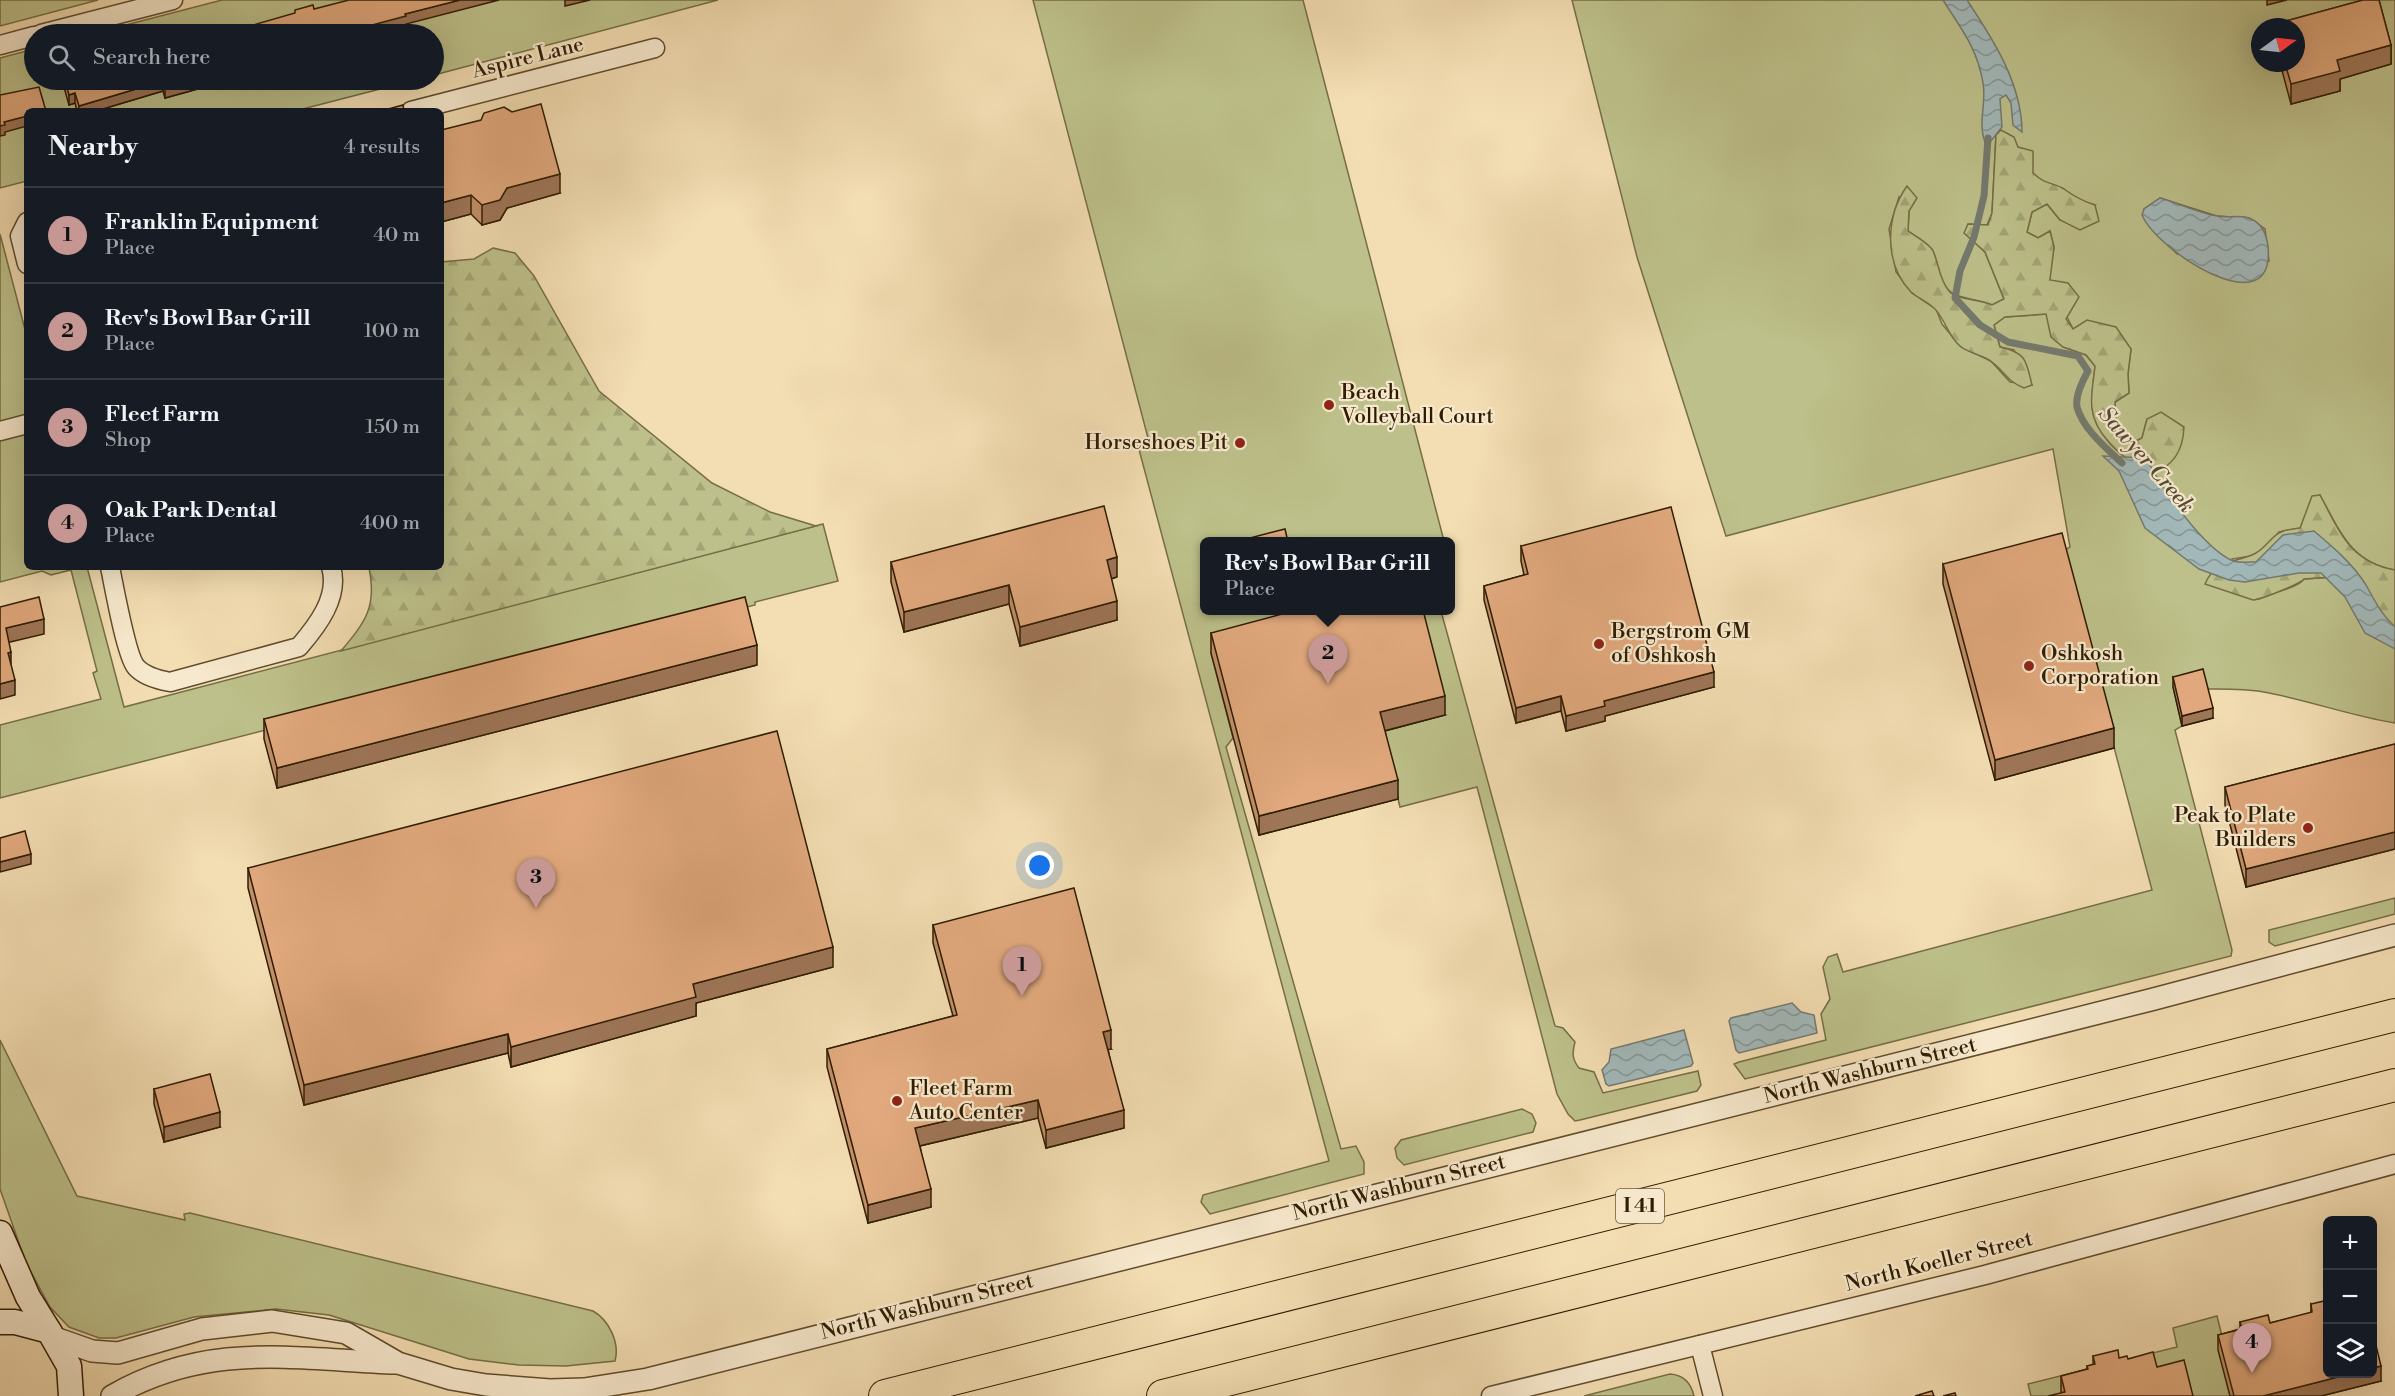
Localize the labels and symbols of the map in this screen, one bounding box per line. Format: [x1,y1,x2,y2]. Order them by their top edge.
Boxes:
north arrow [2251,18,2305,72]
street label: Aspire Lane [469,32,587,85]
place label: Beach Volleyball Court [1340,380,1494,430]
marker: Beach Volleyball Court [1322,398,1336,412]
water label: Sawyer Creek [2092,401,2200,519]
place label: Horseshoes Pit [1084,430,1229,456]
marker: Horseshoes Pit [1233,436,1247,450]
place label: Bergstrom GM of Oshkosh [1610,619,1751,669]
pin: 2 [1308,634,1348,684]
marker: Bergstrom GM of Oshkosh [1592,637,1606,651]
place label: Oshkosh Corporation [2041,641,2160,691]
marker: Oshkosh Corporation [2022,659,2036,673]
place label: Peak to Plate Builders [2174,803,2296,853]
marker: Peak to Plate Builders [2301,821,2315,835]
your location [1025,851,1054,880]
pin: 3 [516,858,556,908]
pin: 1 [1002,946,1042,996]
street label: North Washburn Street [1761,1032,1980,1110]
place label: Fleet Farm Auto Center [908,1076,1023,1126]
marker: Fleet Farm Auto Center [890,1094,904,1108]
street label: North Washburn Street [1290,1149,1509,1227]
road number: I 41 [1616,1189,1664,1223]
street label: North Koeller Street [1843,1226,2036,1298]
street label: North Washburn Street [818,1268,1037,1346]
pin: 4 [2232,1324,2272,1373]

